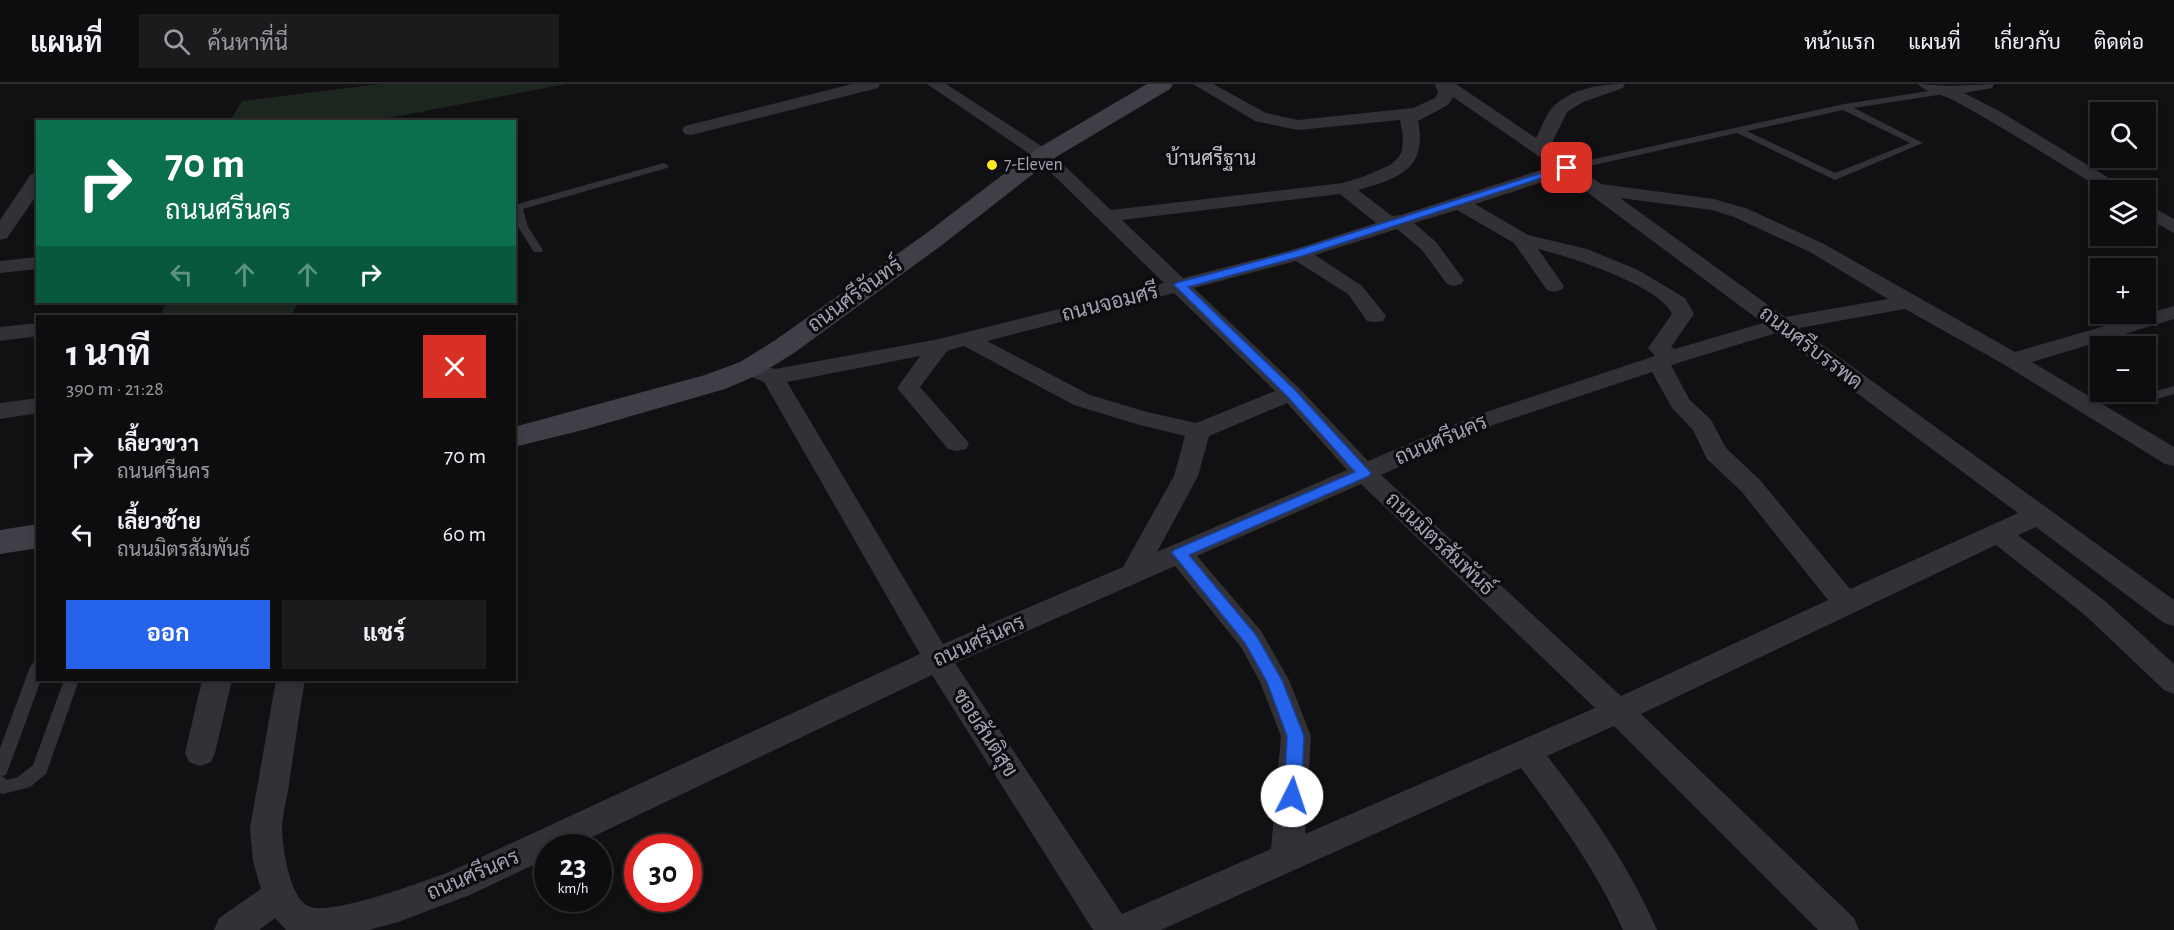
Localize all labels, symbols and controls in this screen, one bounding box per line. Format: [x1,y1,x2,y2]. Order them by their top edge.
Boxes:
search box [139,14,559,68]
icon: search [160,25,193,58]
text: แผนที่ [30,30,103,58]
text: ค้นหาที่นี่ [208,32,288,54]
text: หน้าแรก [1804,32,1875,53]
text: แผนที่ [1908,32,1961,53]
text: เกี่ยวกับ [1994,32,2061,53]
text: ติดต่อ [2094,32,2144,53]
map controls [2090,102,2156,402]
button: search [2090,102,2156,168]
pin [1541,142,1592,193]
text: 70 m [165,143,245,185]
icon: right [66,144,144,222]
district label: บ้านศรีฐาน [1166,145,1256,171]
icon: arrive [1550,151,1583,184]
place label: 7-Eleven [1004,156,1063,174]
marker: 7-Eleven [985,158,999,172]
button: layers [2090,180,2156,246]
text: ถนนศรีนคร [165,197,291,224]
street label: ถนนศรีจันทร์ [802,251,906,336]
icon: left [165,258,198,291]
icon: ahead [228,258,261,291]
icon: ahead [291,258,324,291]
icon: right [354,258,387,291]
button: + [2090,258,2156,324]
street label: ถนนจอมศรี [1059,278,1160,325]
street label: ถนนศรีบรรพด [1755,300,1868,393]
button: close [423,335,486,398]
text: 1 นาที [66,336,151,372]
button: − [2090,336,2156,402]
text: 390 m · 21:28 [66,379,164,399]
street label: ถนนศรีนคร [1391,408,1490,469]
text: เลี้ยวขวา [117,433,199,455]
icon: right [66,440,99,473]
text: 70 m [444,445,486,467]
text: ถนนศรีนคร [117,462,210,482]
street label: ถนนมิตรสัมพันธ์ [1382,486,1501,599]
text: เลี้ยวซ้าย [117,511,201,533]
icon: left [66,518,99,551]
text: 60 m [443,523,486,545]
text: ถนนมิตรสัมพันธ์ [117,540,250,560]
button: ออก [66,600,270,669]
button: แชร์ [282,600,486,669]
street label: ถนนศรีนคร [929,609,1028,671]
street label: ซอยสันติสุข [946,684,1023,782]
position arrow [1260,764,1324,828]
speed limit sign: 30 [624,834,702,912]
street label: ถนนศรีนคร [423,843,522,904]
text: 23 [559,851,587,881]
text: km/h [558,881,588,896]

